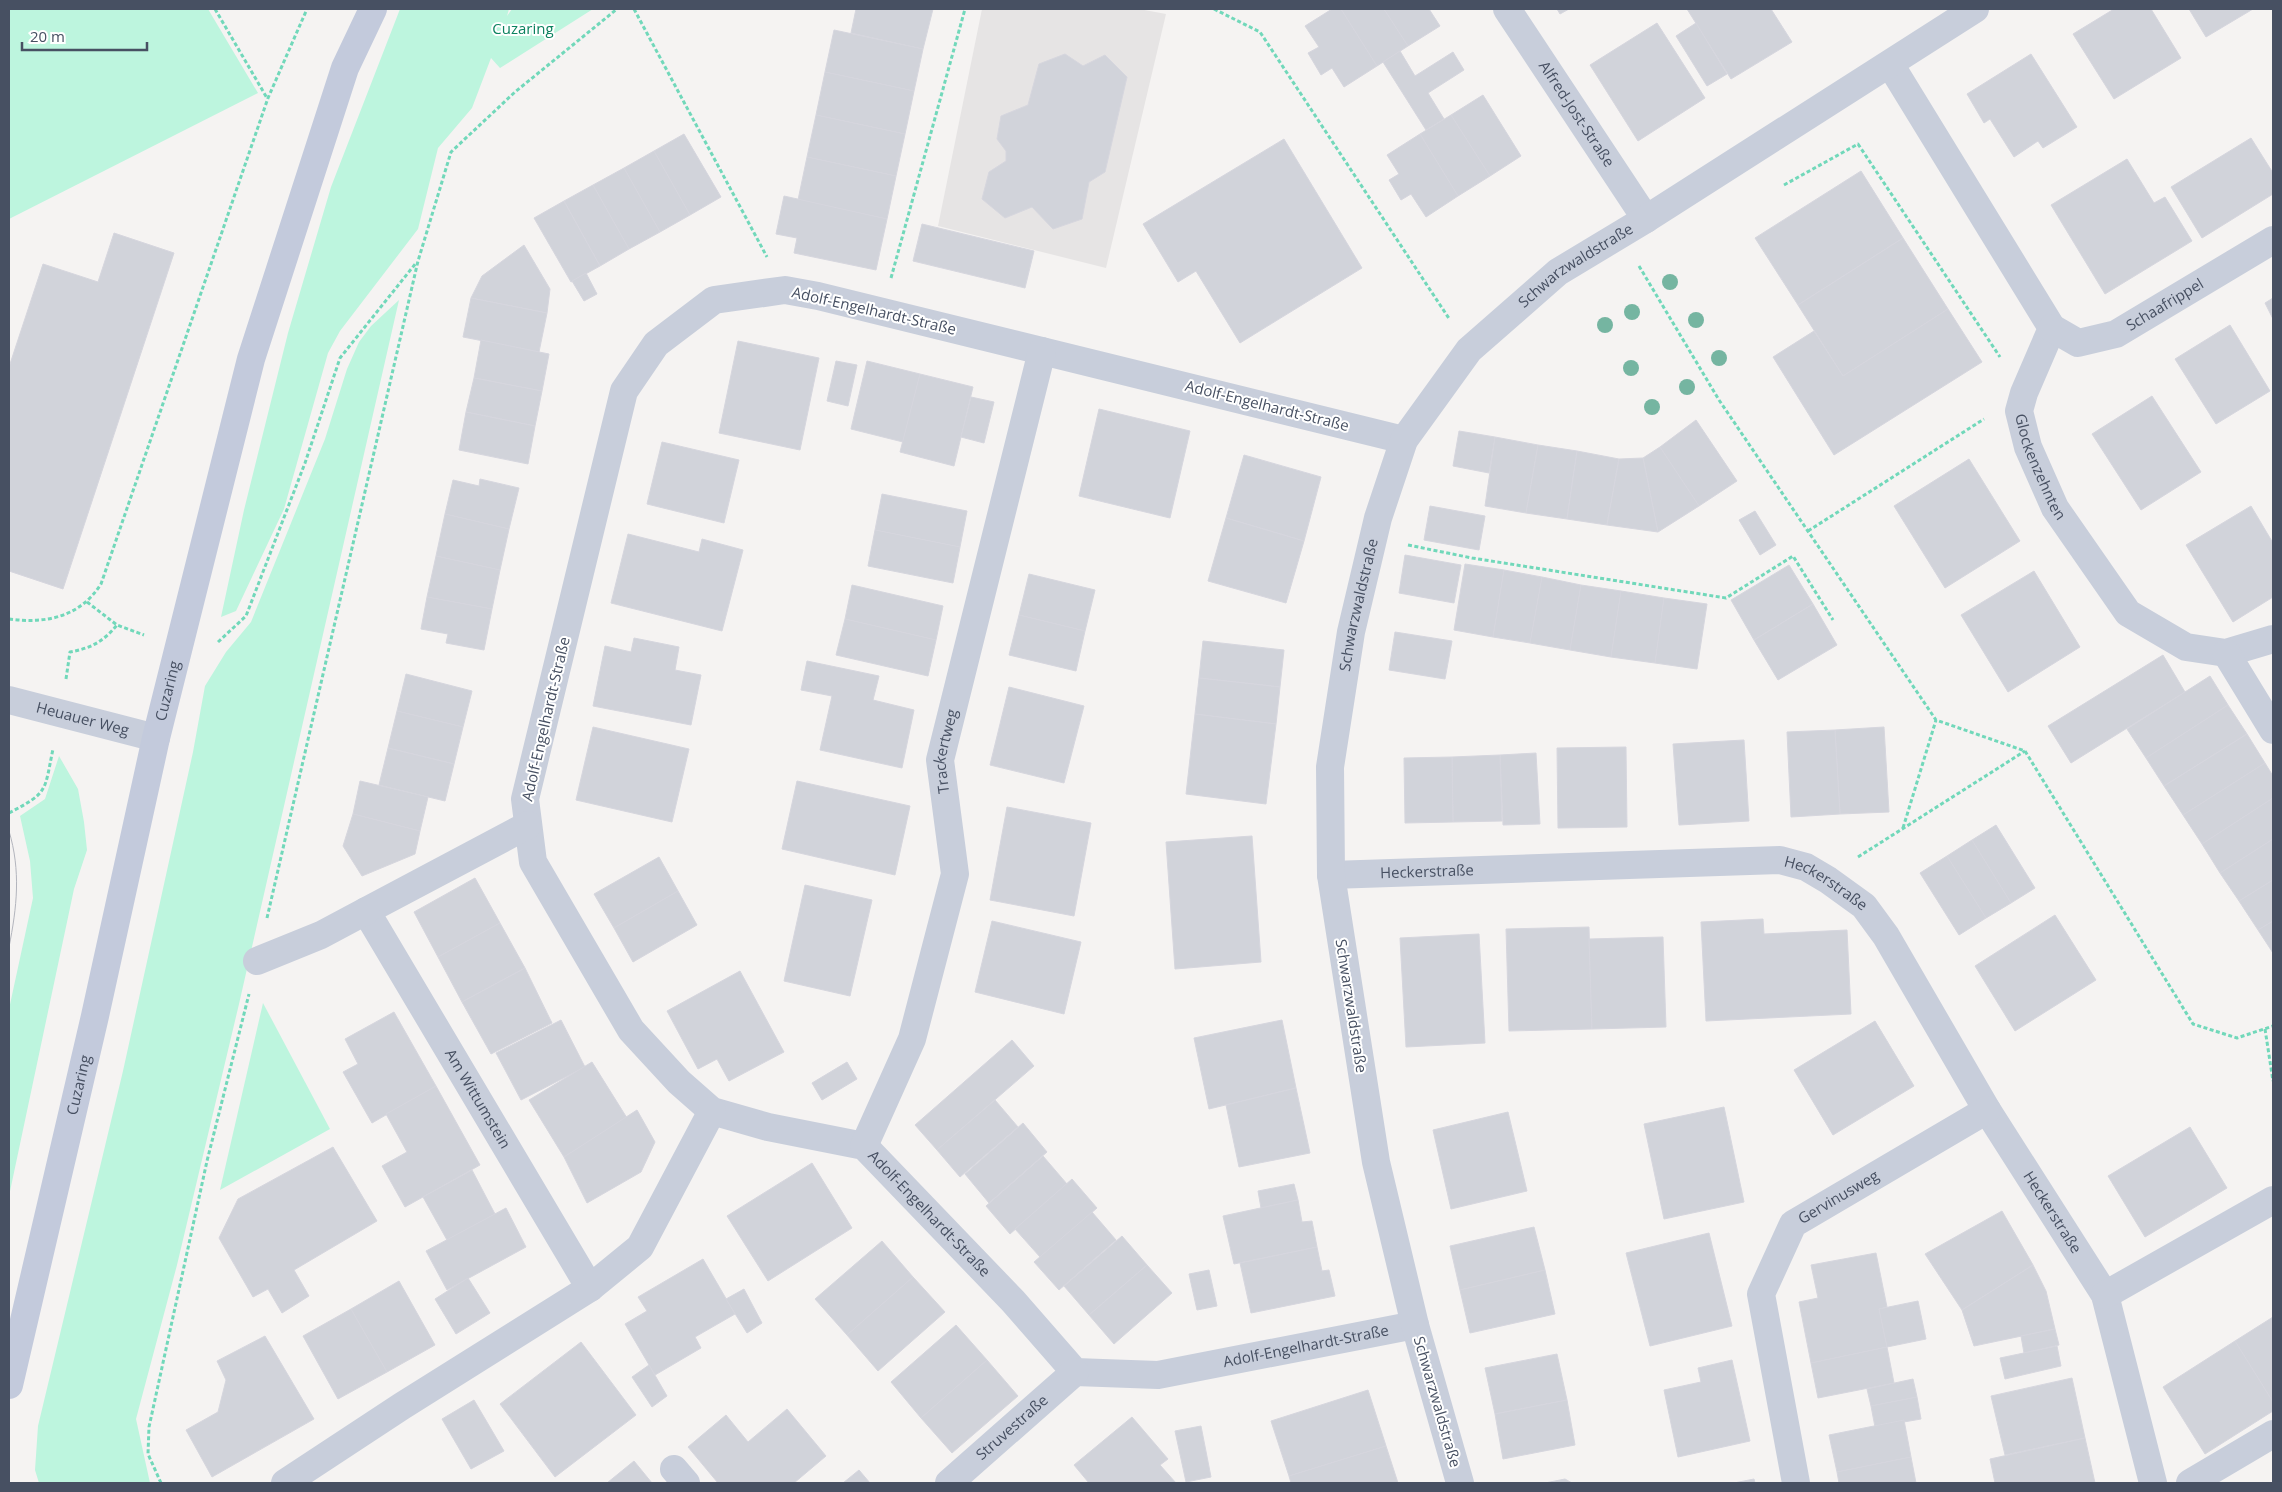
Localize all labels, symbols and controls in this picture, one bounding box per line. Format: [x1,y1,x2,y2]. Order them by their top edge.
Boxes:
park label: Cuzaring [492,18,554,38]
scale bar [22,20,148,52]
text: 20 m [30,26,65,46]
street label: Alfred-Jost-Straße [1535,57,1620,170]
street label: Schwarzwaldstraße [1514,218,1636,311]
street label: Schaafrippel [2122,273,2207,335]
street label: Adolf-Engelhardt-Straße [790,281,958,339]
street label: Adolf-Engelhardt-Straße [1183,375,1351,435]
street label: Glockenzehnten [2011,411,2071,524]
street label: Schwarzwaldstraße [1334,536,1382,673]
street label: Adolf-Engelhardt-Straße [516,635,574,803]
street label: Cuzaring [150,659,184,723]
street label: Heuauer Weg [34,696,131,740]
street label: Trackertweg [928,707,961,795]
street label: Heckerstraße [1782,851,1872,914]
street label: Heckerstraße [1380,859,1474,882]
street label: Schwarzwaldstraße [1332,937,1372,1074]
street label: Am Wittumstein [441,1045,516,1152]
street label: Cuzaring [61,1053,95,1117]
street label: Adolf-Engelhardt-Straße [864,1146,995,1281]
street label: Gervinusweg [1794,1165,1882,1228]
street label: Heckerstraße [2019,1167,2087,1257]
street label: Adolf-Engelhardt-Straße [1221,1319,1390,1371]
street label: Schwarzwaldstraße [1410,1334,1466,1470]
street label: Struvestraße [971,1390,1052,1464]

